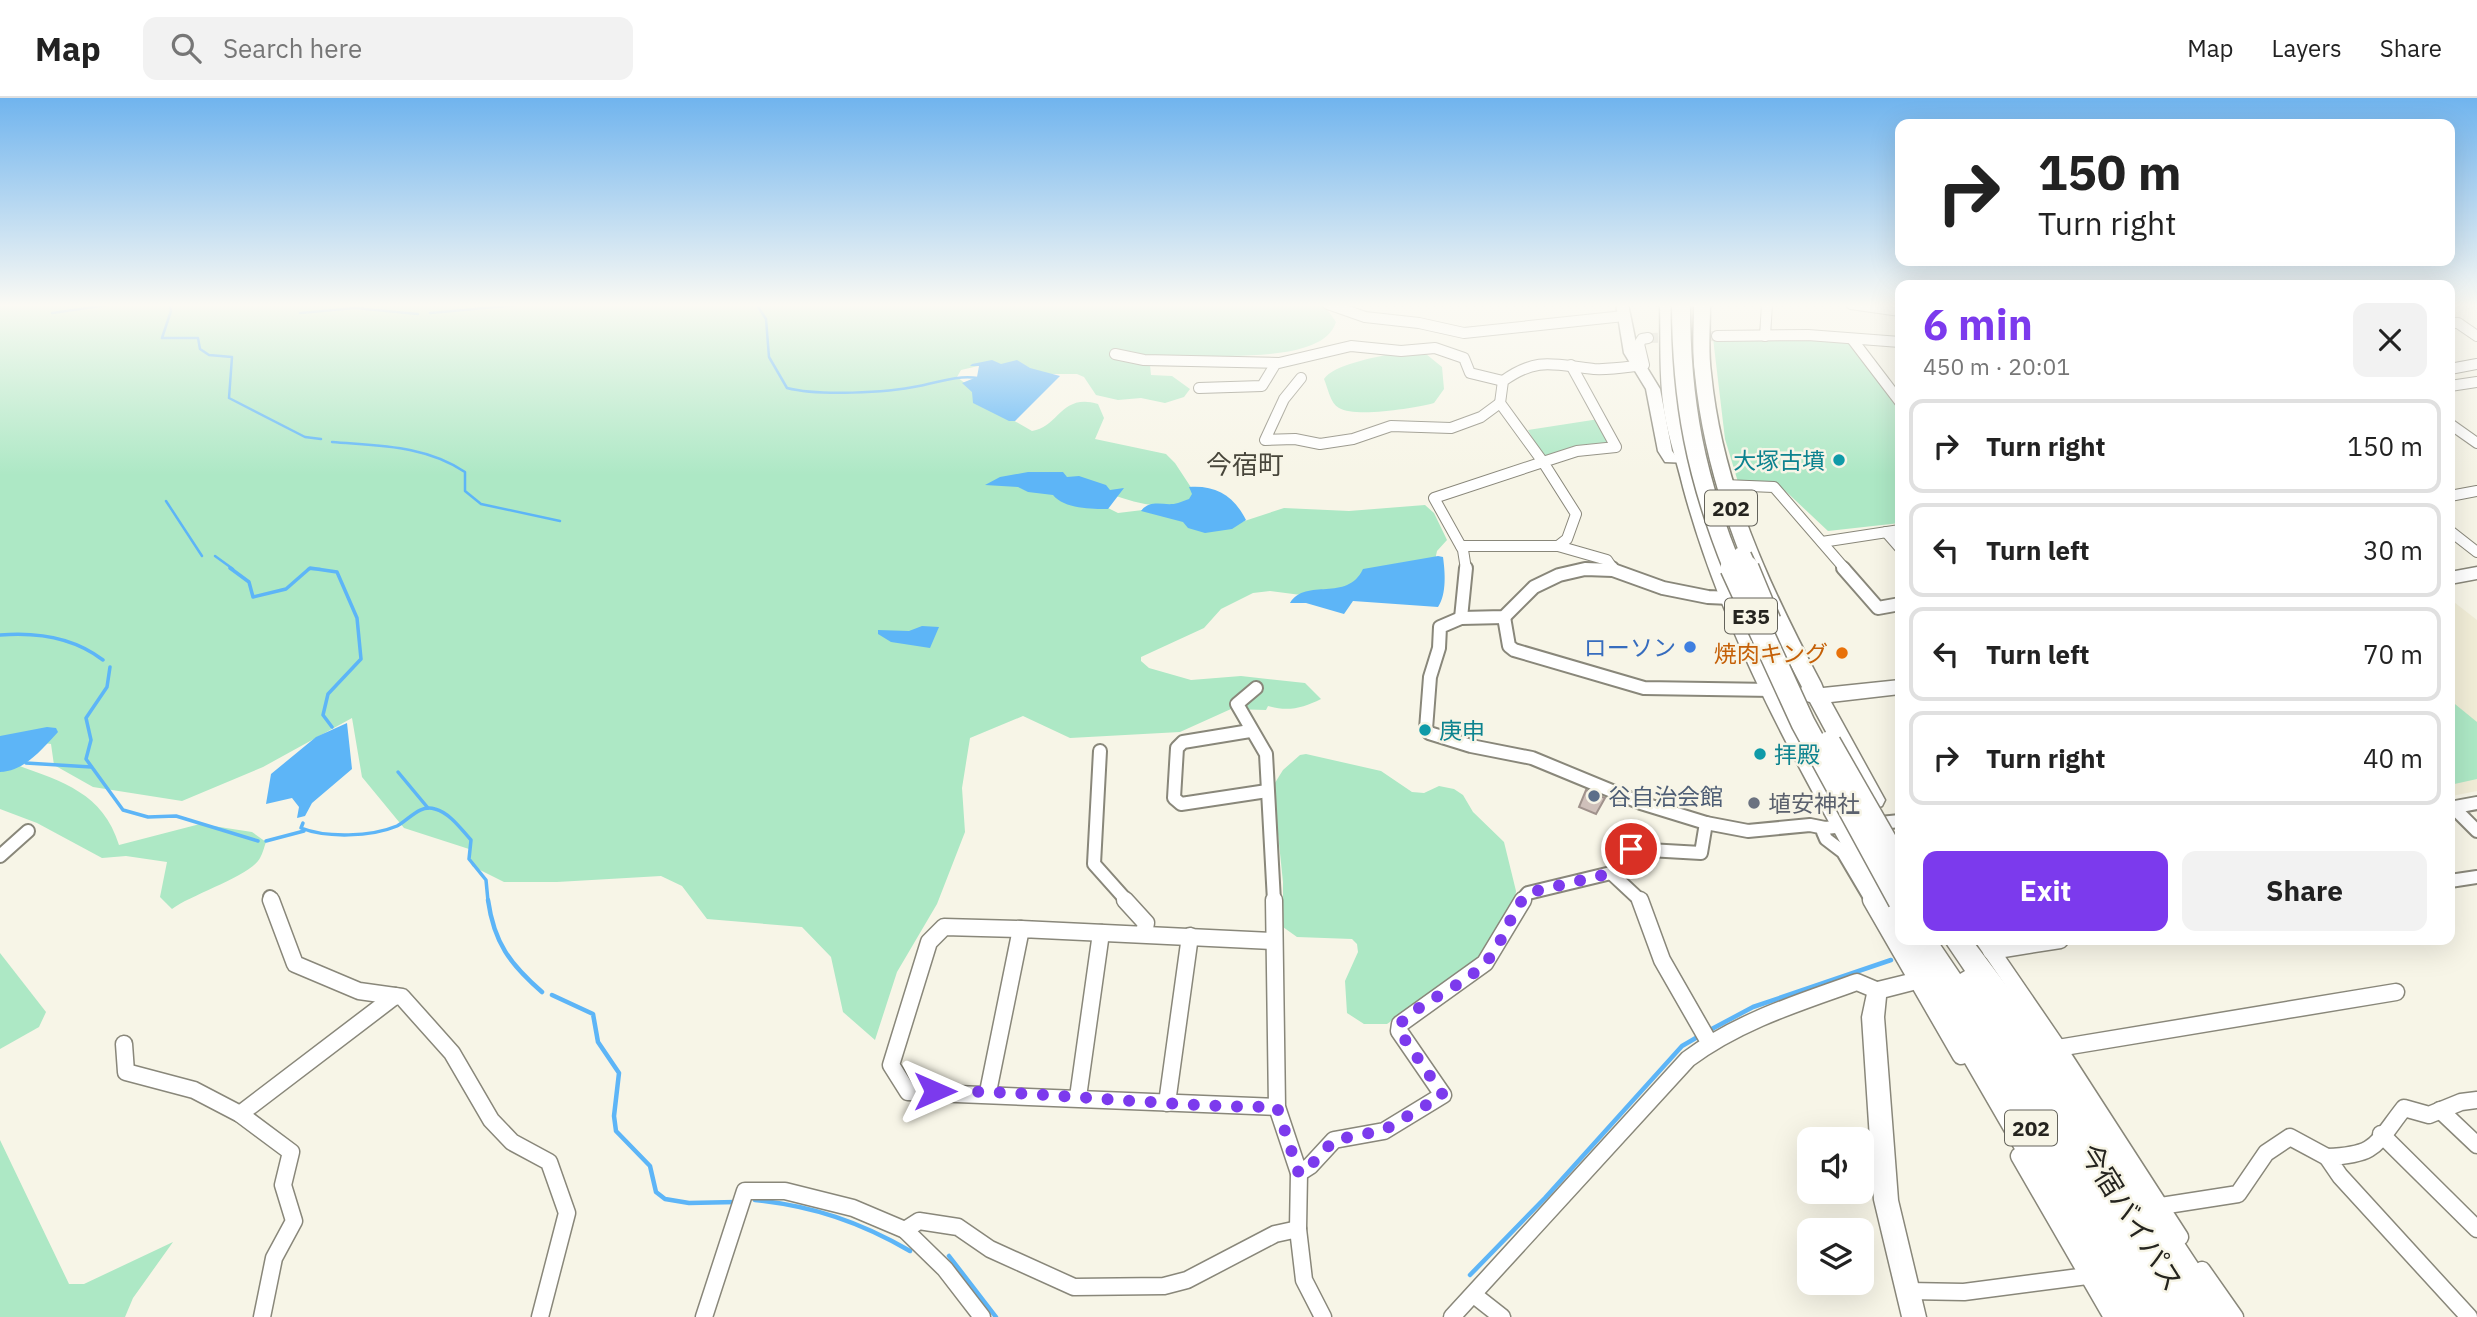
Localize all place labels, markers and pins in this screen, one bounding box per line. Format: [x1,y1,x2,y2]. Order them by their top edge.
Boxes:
place label: 大塚古墳 [1733,445,1825,475]
marker: 大塚古墳 [1831,452,1847,468]
place label: ローソン [1584,632,1676,662]
place label: 焼肉キング [1714,638,1828,668]
marker: ローソン [1682,639,1698,655]
marker: 焼肉キング [1834,645,1850,661]
place label: 庚申 [1439,715,1485,745]
marker: 庚申 [1417,722,1433,738]
place label: 拝殿 [1774,739,1820,769]
marker: 拝殿 [1752,746,1768,762]
place label: 谷自治会館 [1608,781,1723,811]
marker: 谷自治会館 [1586,788,1602,804]
place label: 埴安神社 [1768,788,1860,818]
marker: 埴安神社 [1746,795,1762,811]
pin [1601,819,1661,879]

